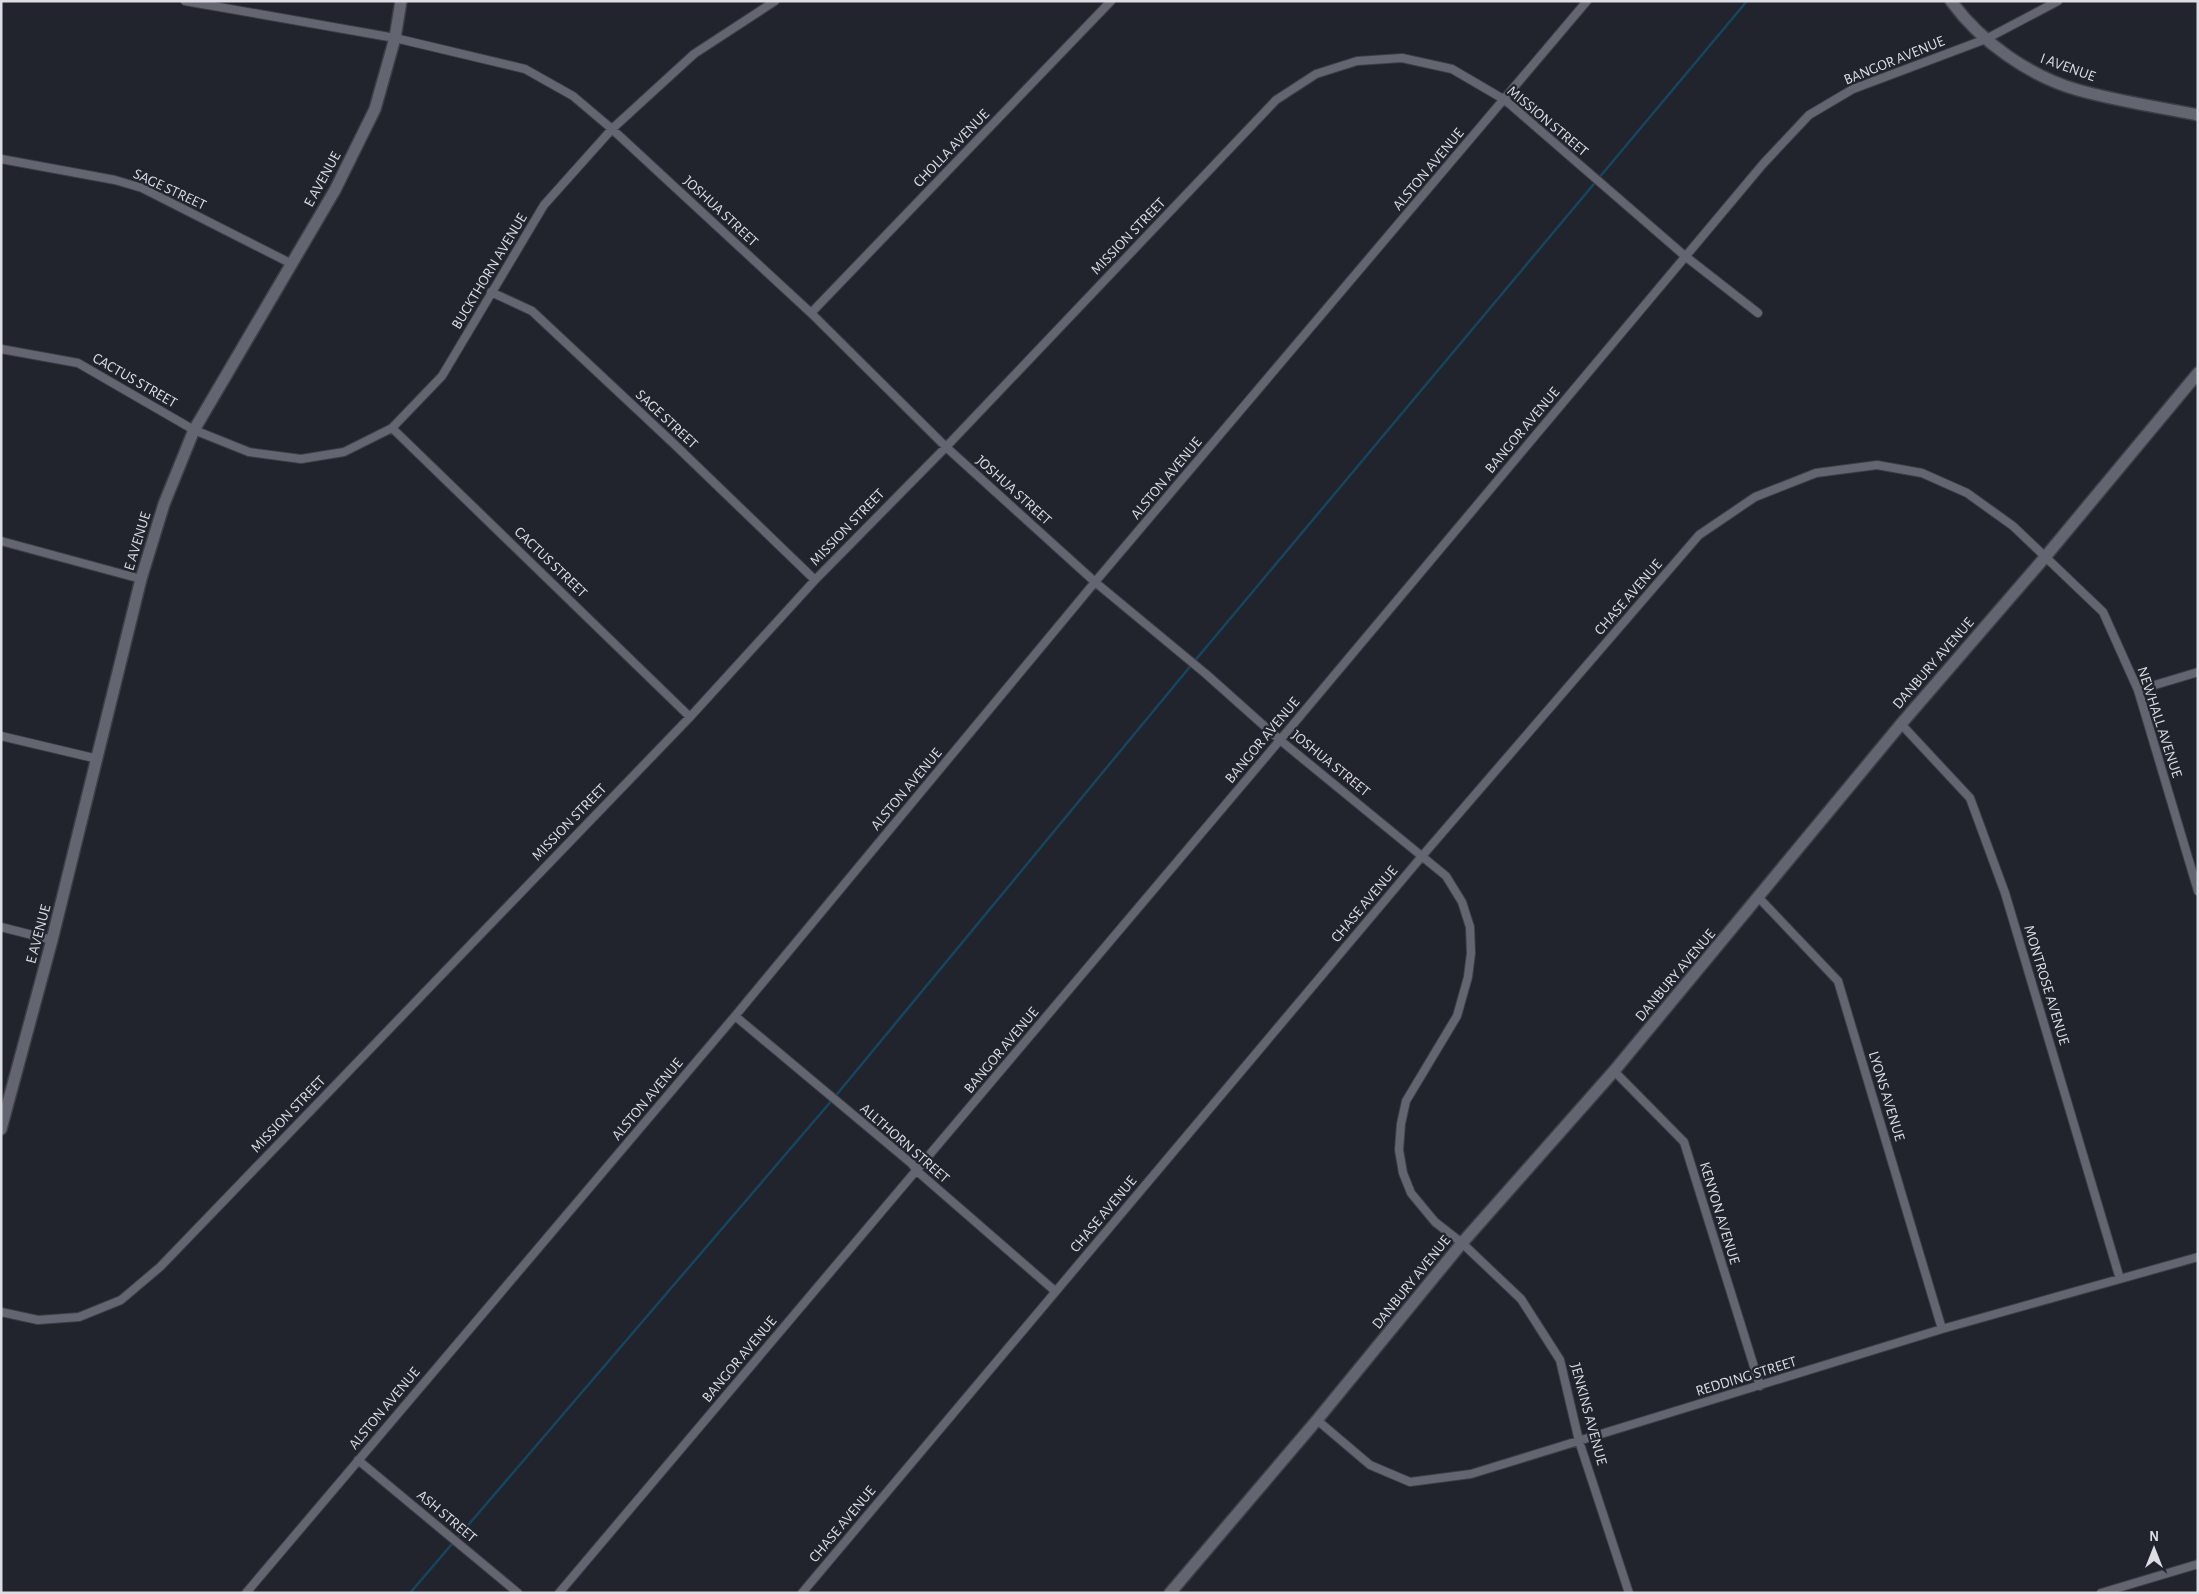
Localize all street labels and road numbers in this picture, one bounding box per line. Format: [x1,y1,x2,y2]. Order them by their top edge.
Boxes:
street label: BANGOR AVENUE [1842,33,1947,87]
street label: I AVENUE [2038,51,2097,84]
street label: MISSION STREET [1504,83,1591,160]
street label: CHOLLA AVENUE [911,107,992,190]
street label: ALSTON AVENUE [1390,126,1467,213]
street label: E AVENUE [301,149,344,209]
street label: SAGE STREET [131,166,209,213]
street label: JOSHUA STREET [680,173,761,250]
street label: MISSION STREET [1088,195,1169,278]
street label: BUCKTHORN AVENUE [449,211,530,332]
street label: CACTUS STREET [90,350,180,411]
street label: BANGOR AVENUE [1482,385,1562,476]
street label: SAGE STREET [633,387,701,452]
street label: ALSTON AVENUE [1128,435,1205,522]
street label: JOSHUA STREET [973,453,1055,528]
street label: MISSION STREET [807,486,888,569]
street label: E AVENUE [121,510,154,572]
street label: CACTUS STREET [511,524,590,601]
street label: CHASE AVENUE [1592,557,1665,638]
street label: DANBURY AVENUE [1890,615,1977,712]
street label: NEWHALL AVENUE [2135,665,2185,779]
street label: BANGOR AVENUE [1222,695,1302,786]
street label: JOSHUA STREET [1289,727,1373,800]
street label: ALSTON AVENUE [868,746,945,833]
street label: MISSION STREET [529,781,610,864]
street label: CHASE AVENUE [1328,863,1400,945]
street label: E AVENUE [23,903,54,965]
street label: MONTROSE AVENUE [2021,924,2072,1047]
street label: DANBURY AVENUE [1633,926,1718,1024]
street label: BANGOR AVENUE [961,1005,1041,1096]
street label: LYONS AVENUE [1866,1049,1907,1143]
street label: ALSTON AVENUE [609,1056,686,1143]
street label: MISSION STREET [248,1073,329,1156]
street label: ALLTHORN STREET [857,1101,953,1186]
street label: KENYON AVENUE [1697,1160,1742,1266]
street label: CHASE AVENUE [1067,1173,1139,1255]
street label: DANBURY AVENUE [1369,1233,1453,1332]
street label: BANGOR AVENUE [699,1314,779,1405]
street label: REDDING STREET [1694,1354,1799,1399]
street label: JENKINS AVENUE [1568,1361,1609,1467]
street label: ALSTON AVENUE [346,1365,423,1452]
street label: CHASE AVENUE [806,1483,878,1565]
street label: ASH STREET [414,1487,480,1546]

